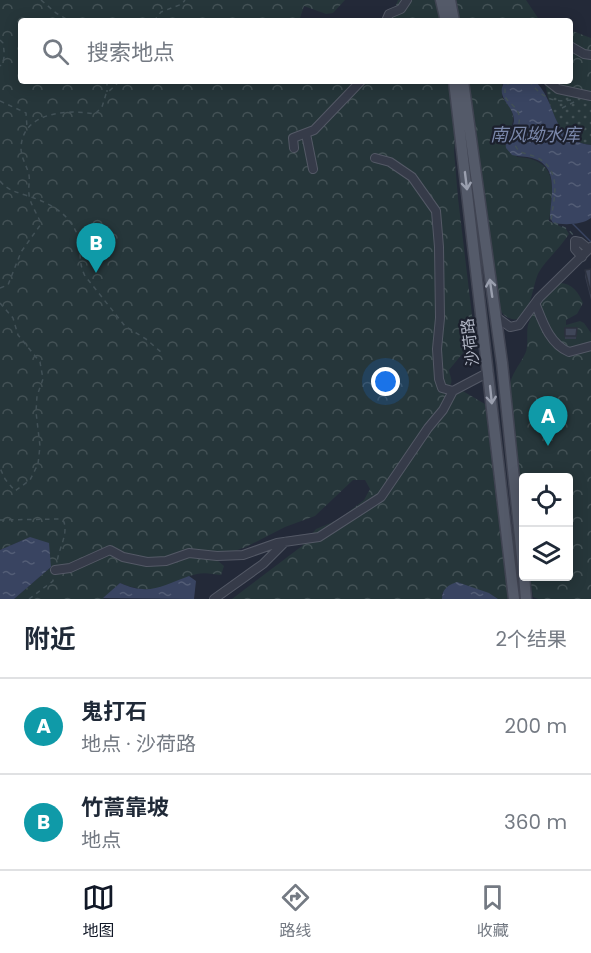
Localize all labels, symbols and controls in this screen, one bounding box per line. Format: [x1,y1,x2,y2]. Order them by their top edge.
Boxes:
search box [18,18,573,84]
icon: search [39,35,72,68]
text: 搜索地点 [87,37,175,68]
water label: 南风坳水库 [490,122,583,147]
one-way arrow [461,170,472,190]
pin: B [76,224,116,273]
one-way arrow [486,279,497,299]
street label: 沙荷路 [456,317,484,367]
your location [371,367,400,396]
one-way arrow [486,385,497,405]
pin: A [528,396,568,446]
map controls [519,473,573,581]
button: locate [519,473,573,527]
button: layers [519,527,573,581]
text: 附近 [24,621,76,657]
text: 2个结果 [496,625,567,653]
text: 鬼打石 [81,696,147,727]
text: A [36,712,51,740]
text: 200 m [504,712,567,740]
text: 地点 · 沙荷路 [81,730,196,758]
text: 竹蒿靠坡 [81,792,169,823]
text: B [37,808,50,836]
text: 360 m [504,808,567,836]
text: 地点 [81,826,121,854]
tab: 地图 [82,881,115,943]
tab: 路线 [279,881,312,943]
tab: 收藏 [476,881,509,943]

